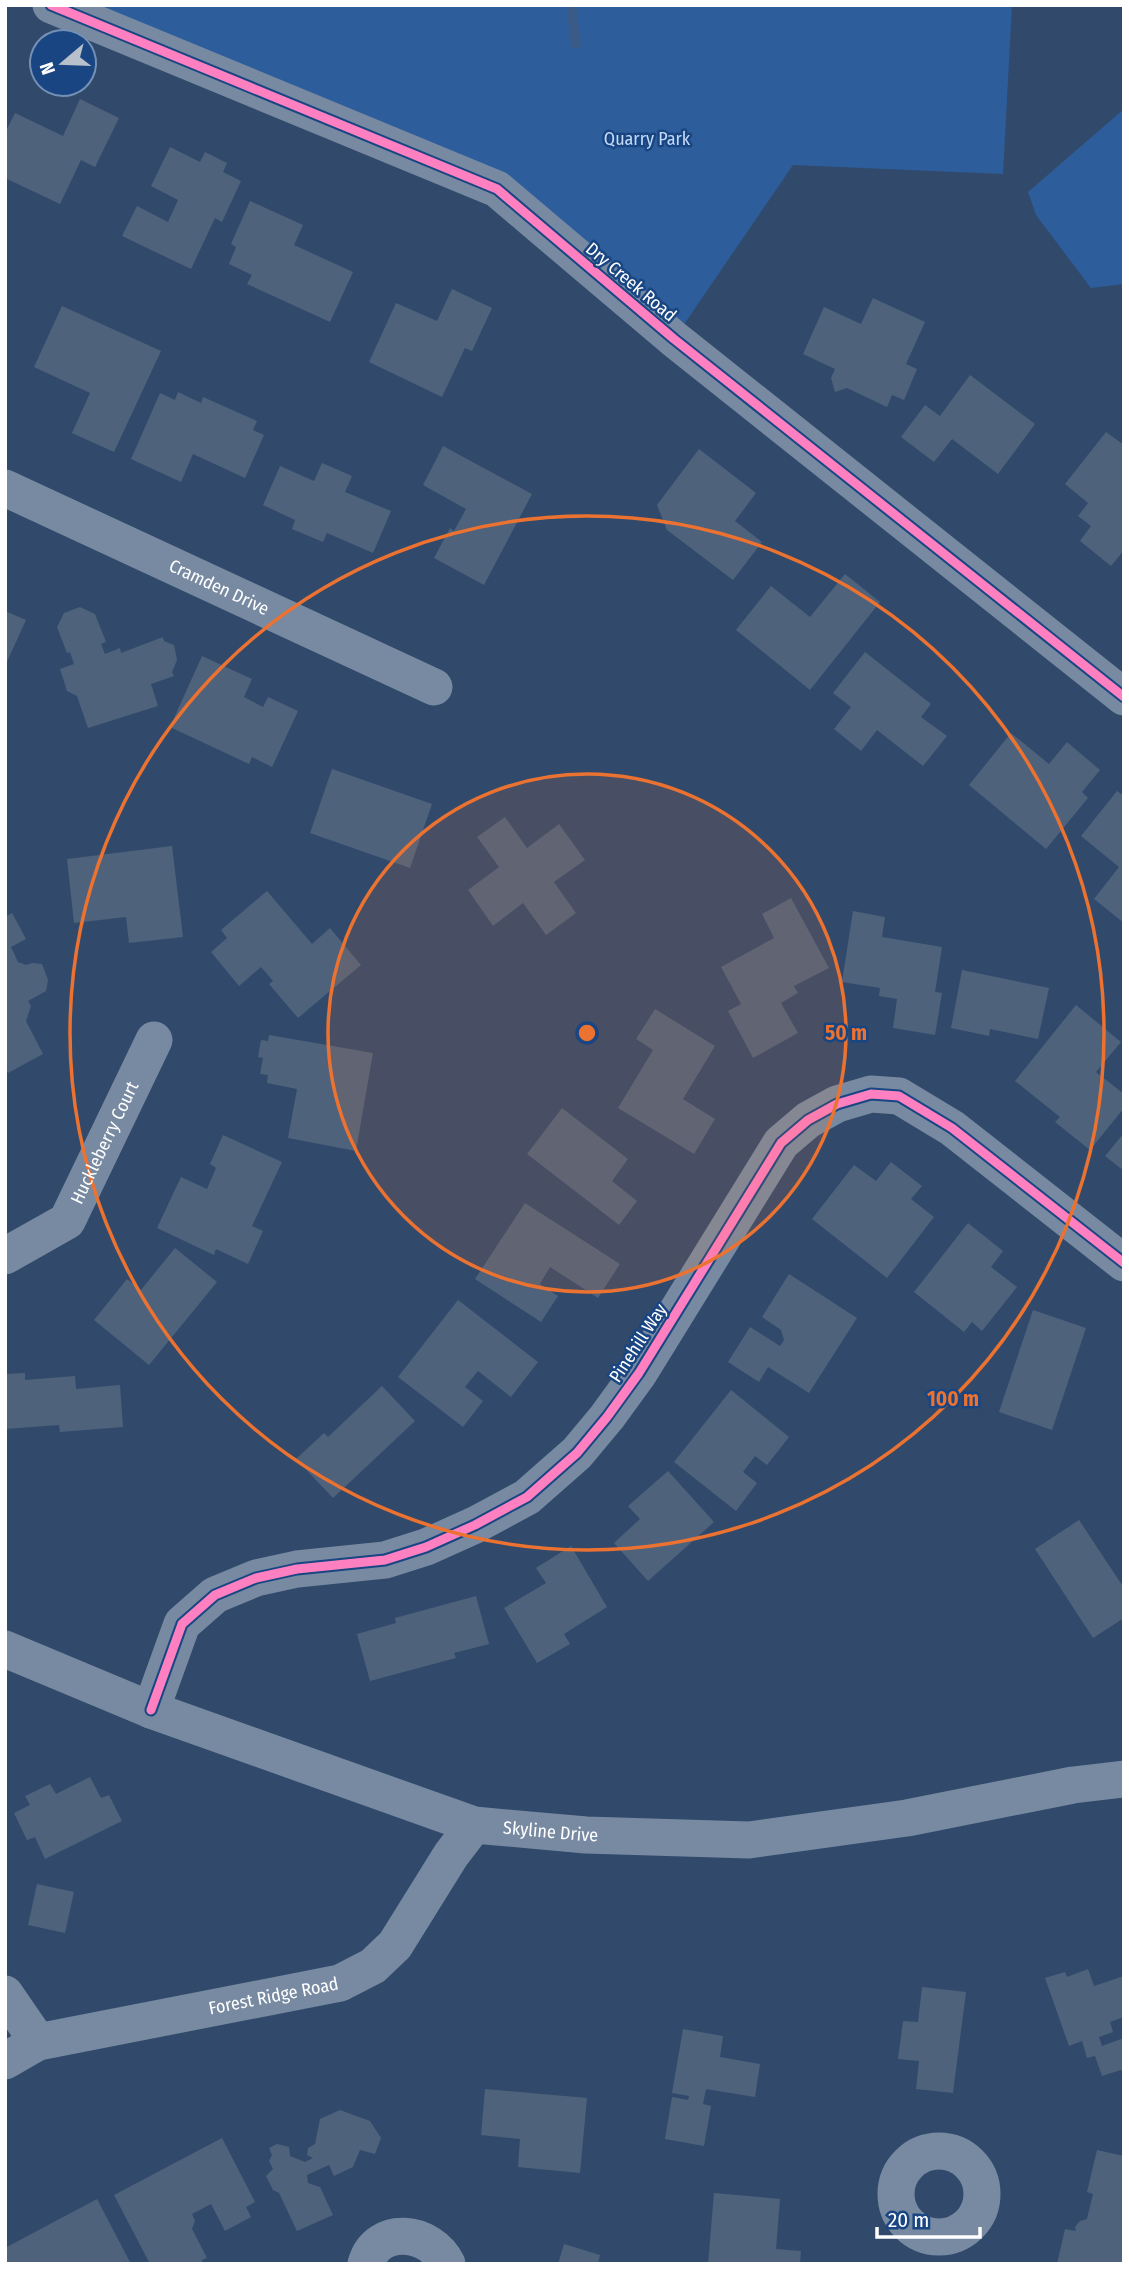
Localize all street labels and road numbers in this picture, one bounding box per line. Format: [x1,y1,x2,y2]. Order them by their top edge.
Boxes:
street label: Dry Creek Road [581,238,681,326]
street label: Cramden Drive [166,555,273,620]
street label: Huckleberry Court [66,1078,143,1208]
street label: Pinehill Way [604,1299,672,1387]
street label: Skyline Drive [502,1817,599,1846]
street label: Forest Ridge Road [207,1973,340,2019]

